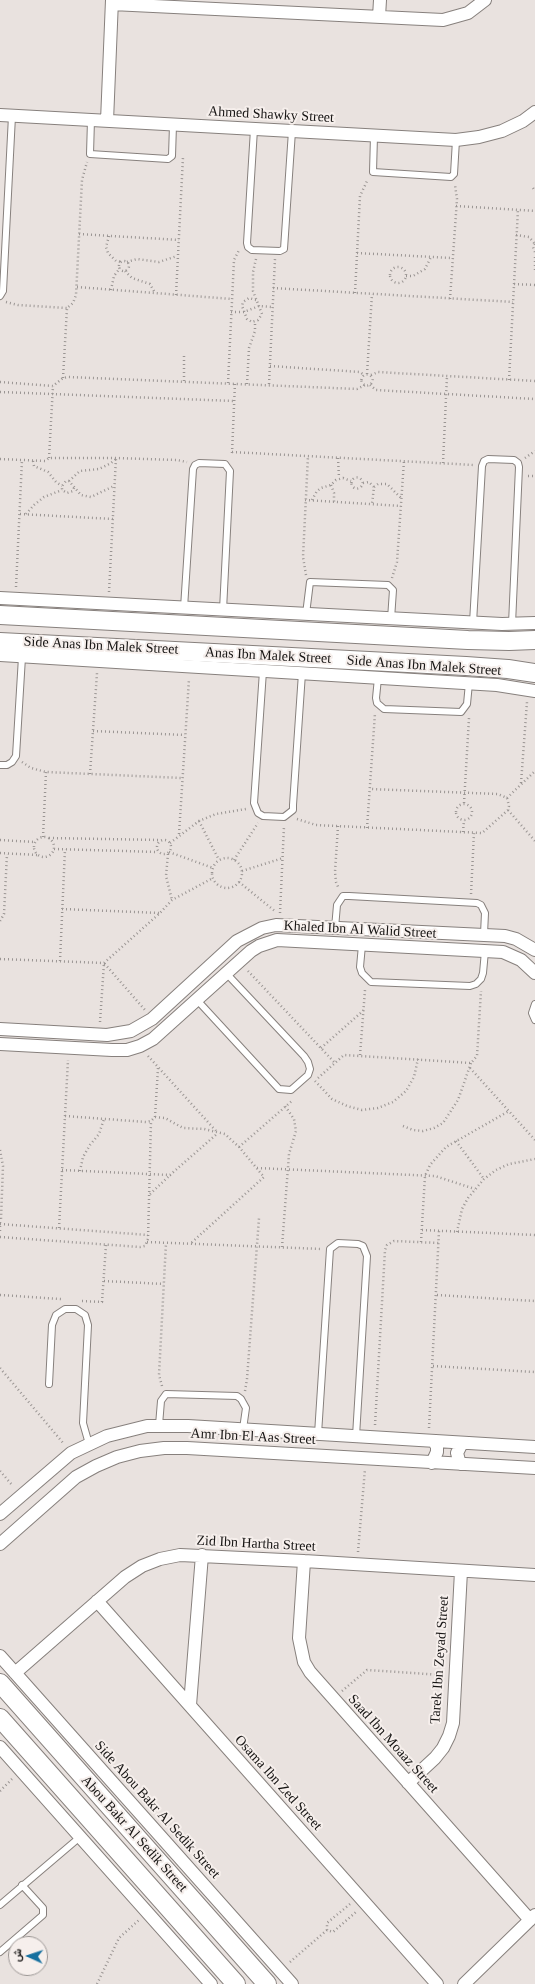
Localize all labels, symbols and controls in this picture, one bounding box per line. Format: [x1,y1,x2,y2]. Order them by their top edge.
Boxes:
street label: Ahmed Shawky Street [208,103,334,127]
street label: Side Anas Ibn Malek Street [23,634,179,658]
street label: Anas Ibn Malek Street [204,644,332,668]
street label: Side Anas Ibn Malek Street [346,652,502,680]
street label: Khaled Ibn Al Walid Street [283,918,437,942]
street label: Amr Ibn El Aas Street [190,1425,316,1449]
street label: Zid Ibn Hartha Street [196,1532,316,1556]
street label: Tarek Ibn Zeyad Street [427,1595,453,1725]
street label: Saad Ibn Moaaz Street [344,1691,442,1797]
street label: Osama Ibn Zed Street [231,1732,325,1834]
street label: Side Abou Bakr Al Sedik Street [91,1738,223,1882]
street label: Abou Bakr Al Sedik Street [77,1772,191,1896]
north arrow [8,1936,48,1976]
text: ش [11,1949,23,1962]

